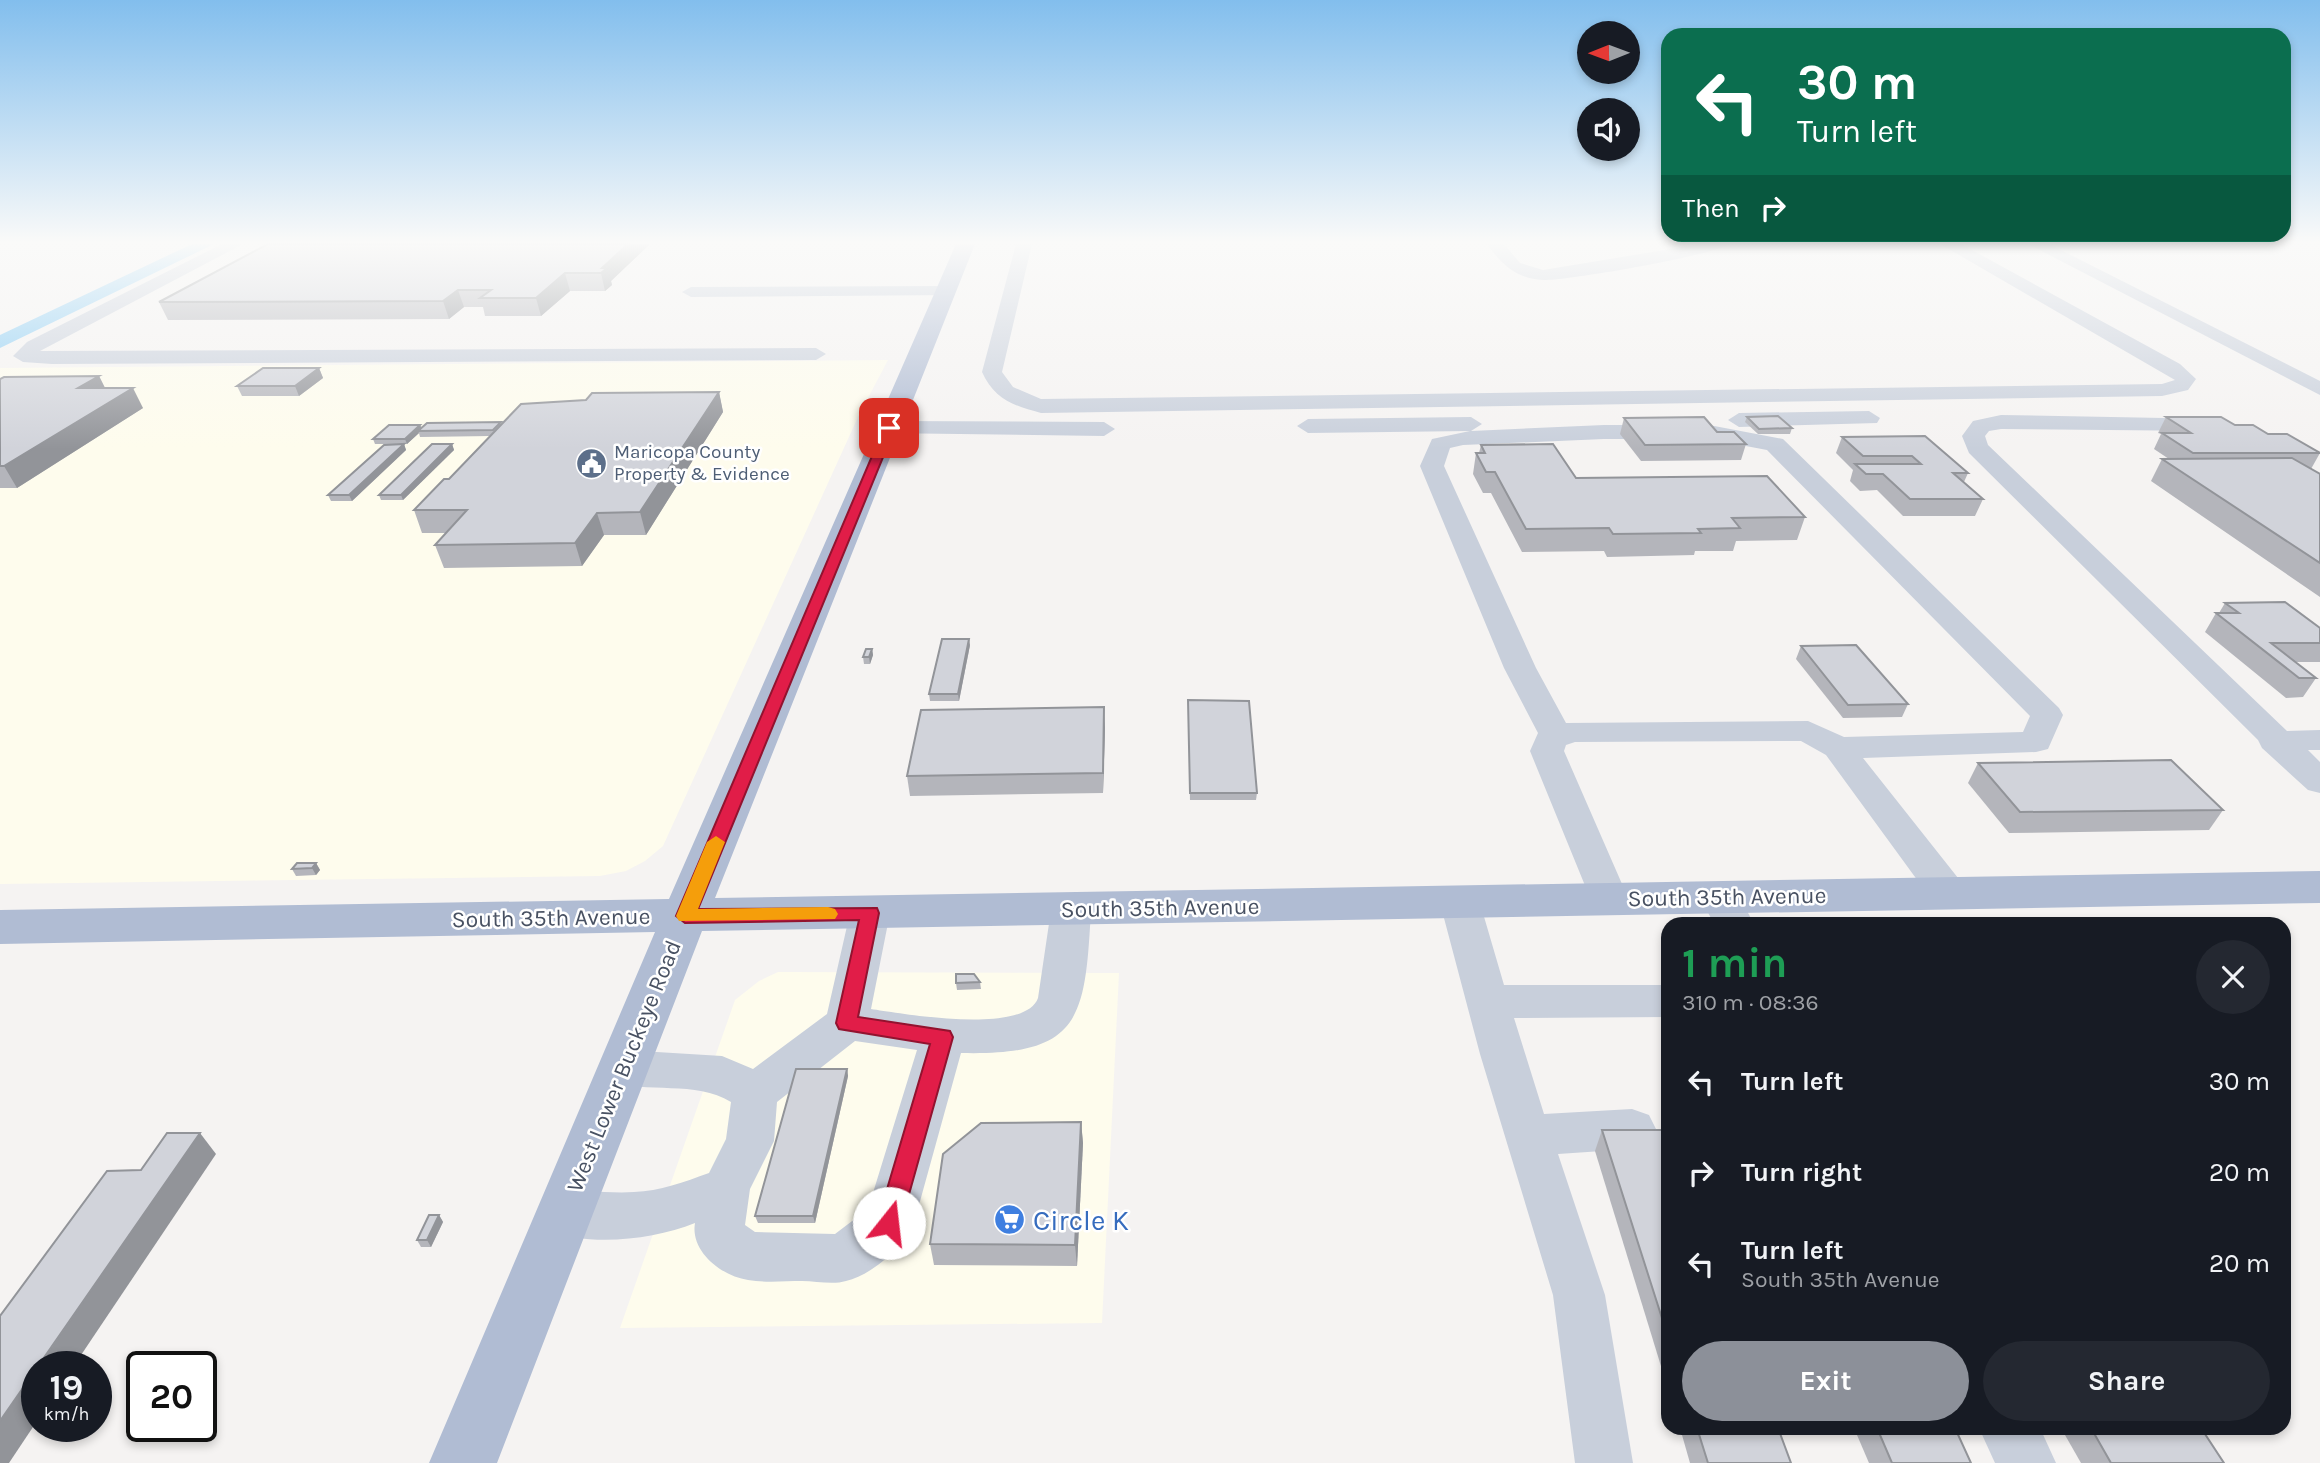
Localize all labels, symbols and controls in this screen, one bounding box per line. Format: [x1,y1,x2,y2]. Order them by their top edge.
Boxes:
north arrow [1577,21,1640,84]
map controls [1577,21,1640,161]
text: 30 m [1797,54,1917,111]
icon: left [1682,56,1773,147]
button: sound [1577,98,1640,161]
text: Turn left [1797,113,1917,150]
icon: right [1754,189,1792,227]
text: Then [1682,193,1740,224]
pin [859,398,919,458]
icon: arrive [870,409,908,447]
place label: Maricopa County Property & Evidence [614,441,790,485]
public building icon: Maricopa County Property & Evidence [574,446,608,480]
street label: South 35th Avenue [1627,882,1827,912]
street label: South 35th Avenue [1060,893,1260,923]
street label: South 35th Avenue [451,903,651,933]
street label: West Lower Buckeye Road [561,936,687,1196]
text: 1 min [1682,938,1787,988]
button: close [2196,940,2270,1014]
text: 310 m · 08:36 [1682,989,1819,1016]
icon: left [1682,1063,1720,1101]
text: Turn left [1741,1066,1843,1097]
text: 30 m [2209,1066,2270,1097]
icon: right [1682,1154,1720,1192]
text: Turn right [1741,1157,1862,1188]
text: 20 m [2209,1157,2270,1188]
position arrow [852,1186,926,1260]
supermarket icon: Circle K [993,1203,1027,1237]
place label: Circle K [1033,1204,1129,1237]
text: Turn left [1741,1235,1843,1266]
icon: left [1682,1245,1720,1283]
text: 20 m [2209,1248,2270,1279]
text: South 35th Avenue [1741,1266,1940,1293]
button: Exit [1682,1341,1969,1421]
button: Share [1983,1341,2270,1421]
speed limit sign: 20 [126,1351,217,1442]
text: 19 [50,1367,83,1408]
text: km/h [44,1403,89,1425]

